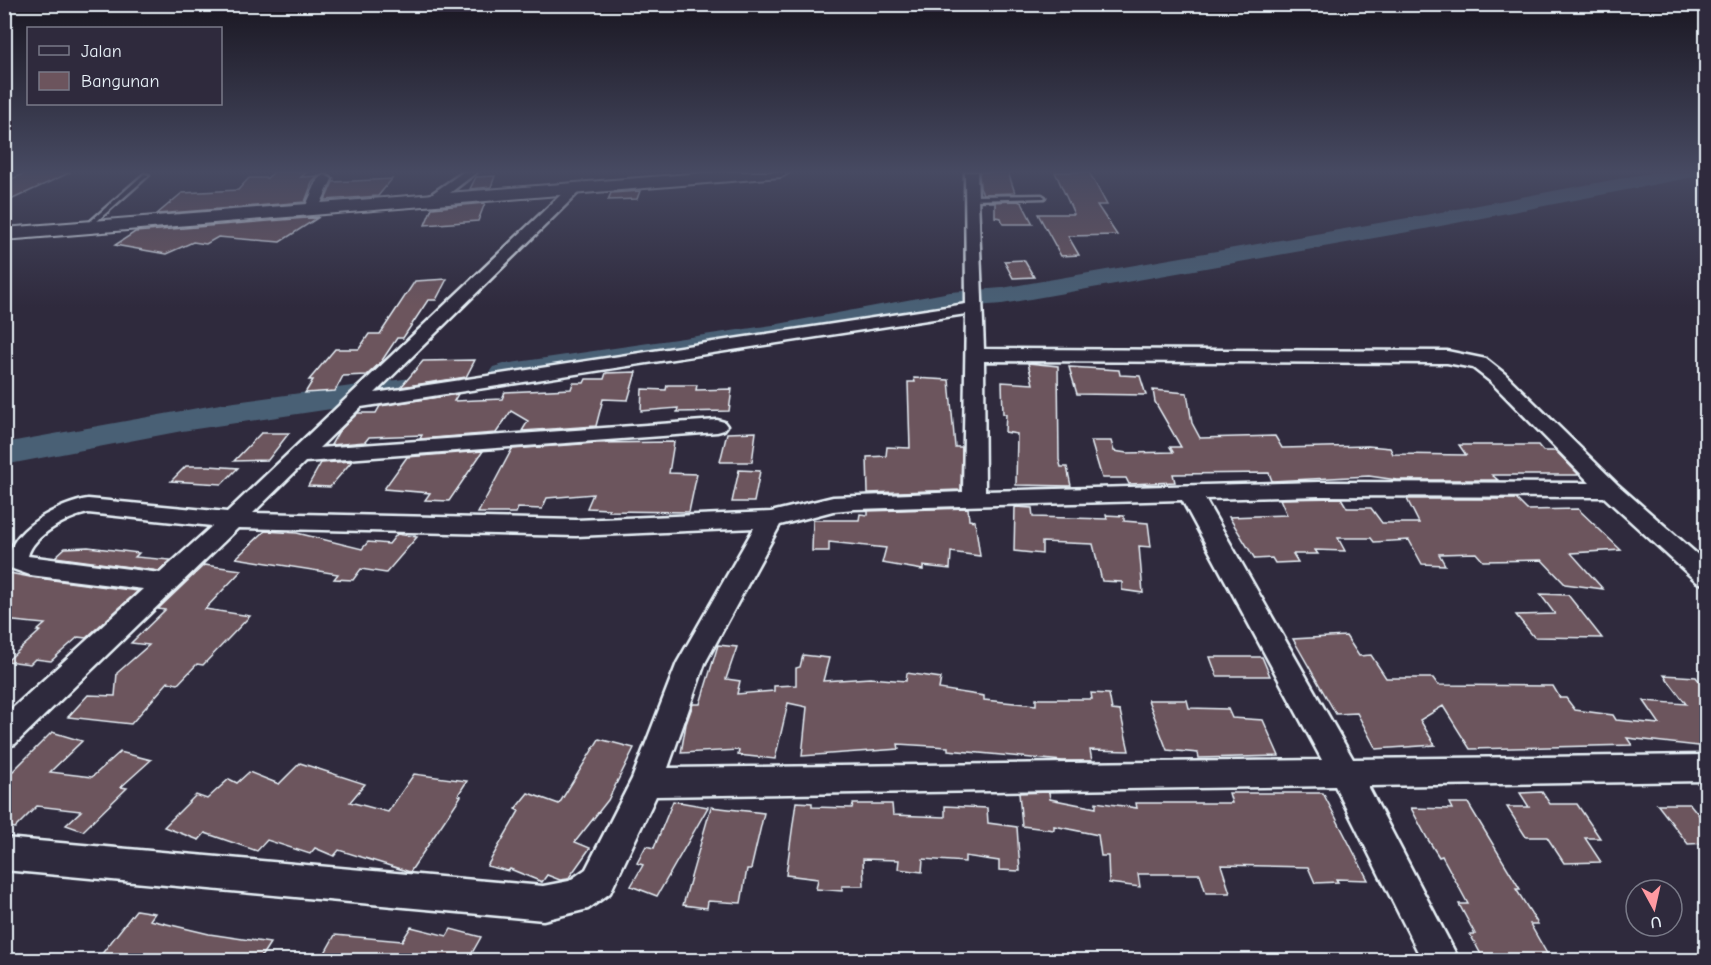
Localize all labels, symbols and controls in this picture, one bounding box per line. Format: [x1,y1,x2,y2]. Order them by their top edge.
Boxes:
legend [27,27,222,105]
text: Jalan [81,41,122,62]
text: Bangunan [81,71,159,92]
north arrow [1624,878,1684,938]
text: U [1649,912,1663,932]

